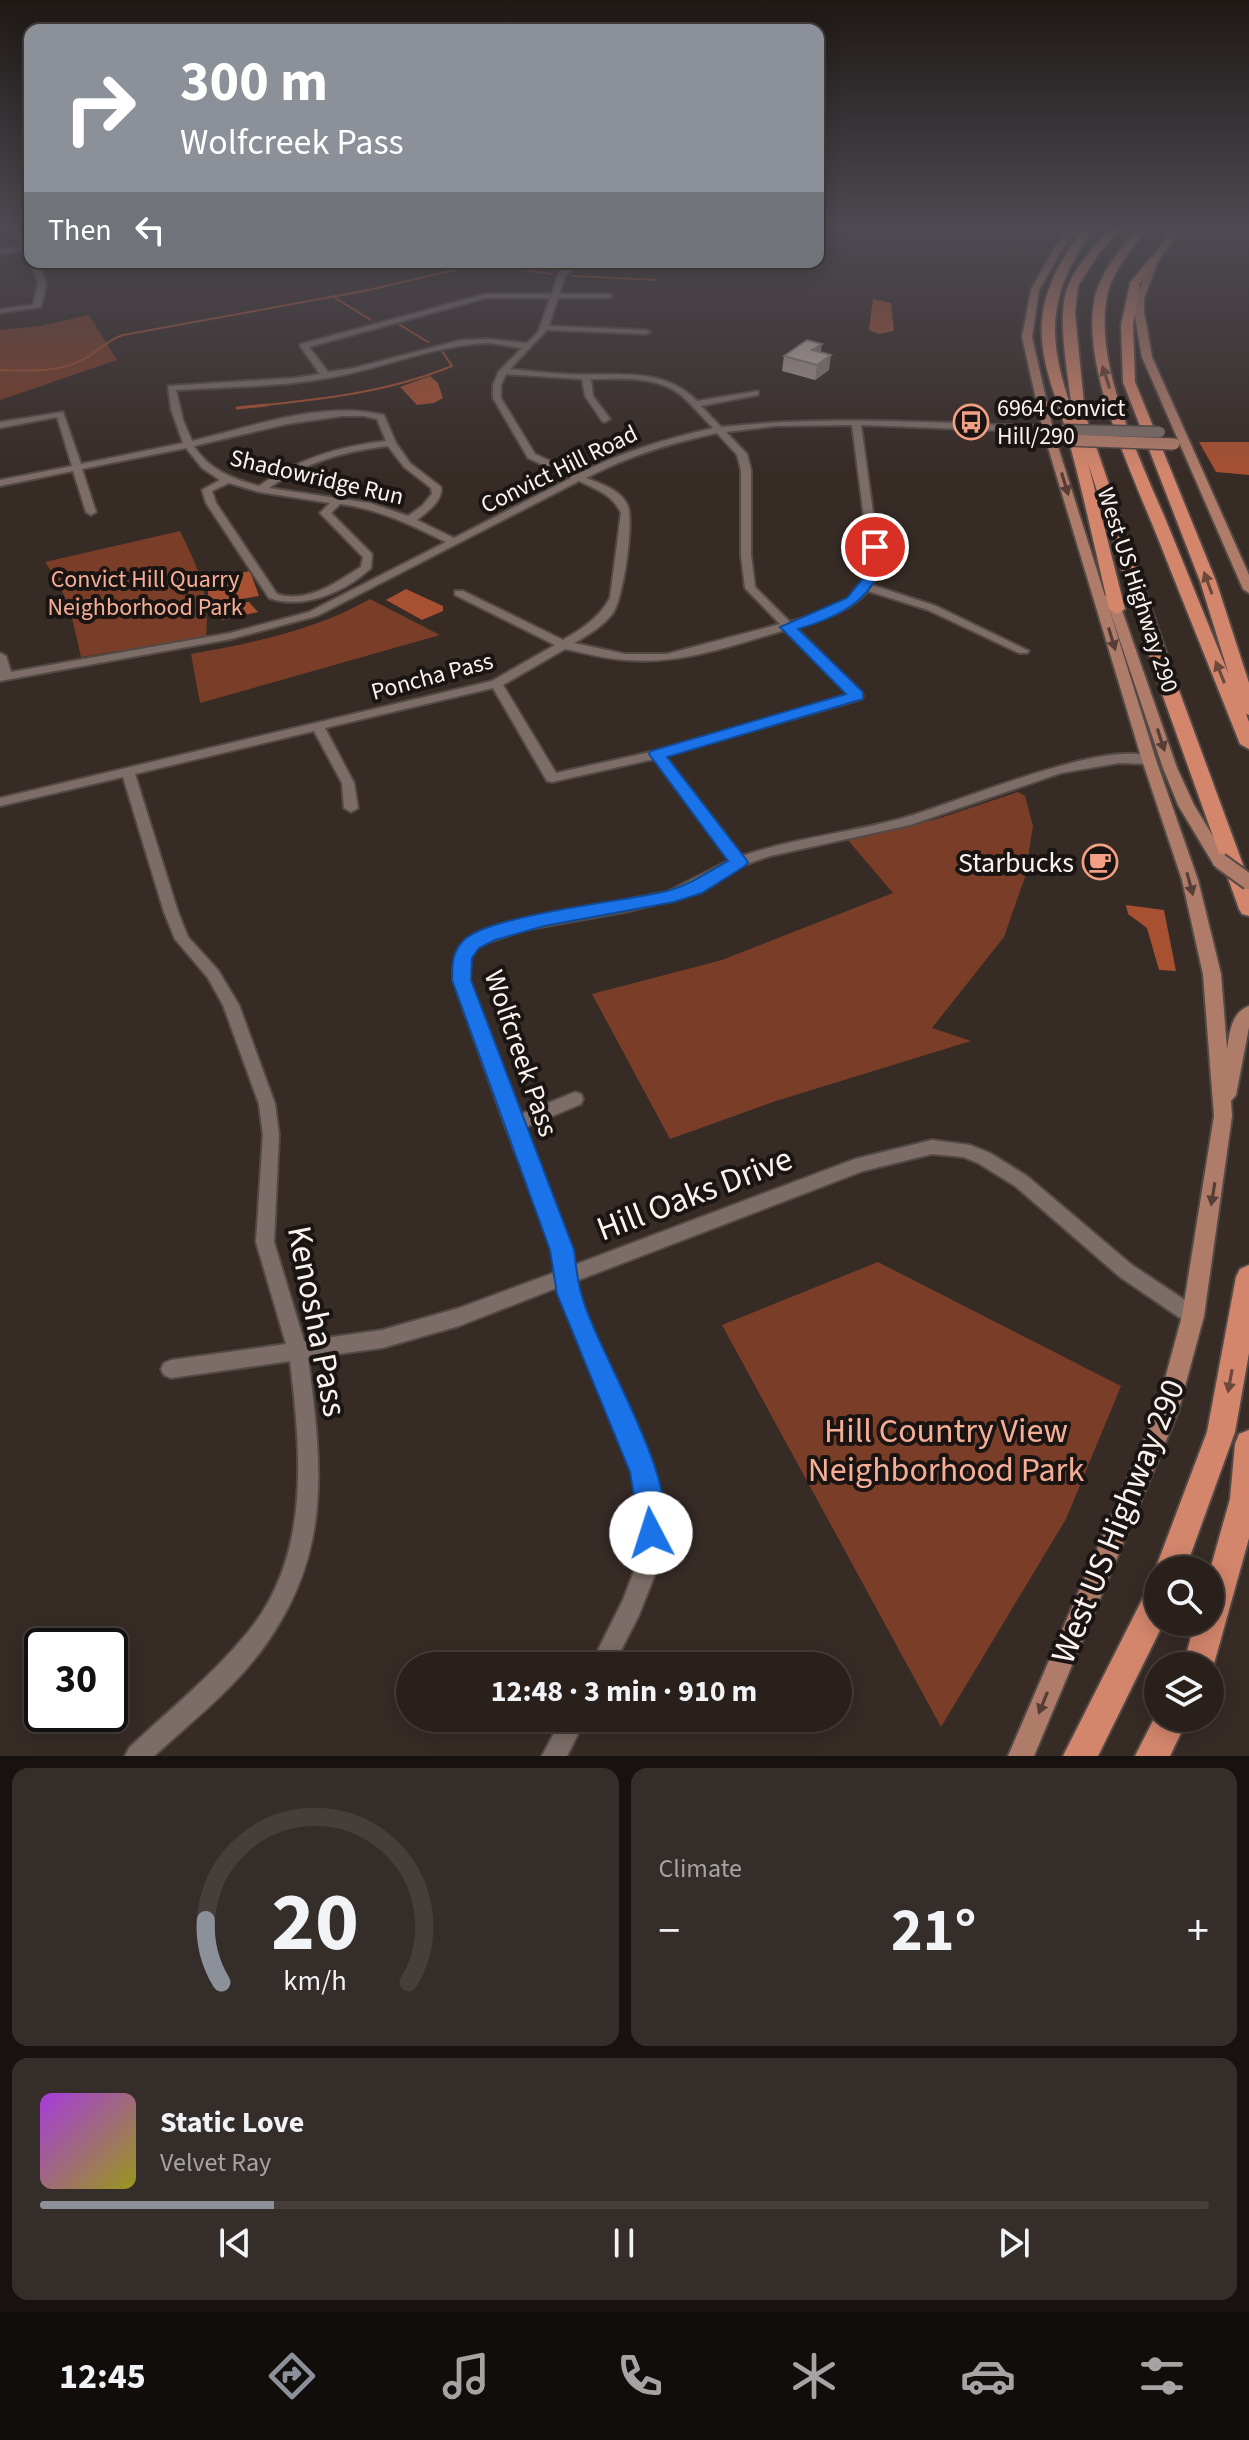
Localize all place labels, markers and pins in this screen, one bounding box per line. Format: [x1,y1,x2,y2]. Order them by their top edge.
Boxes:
place label: 6964 Convict Hill/290 [997,391,1125,454]
bus stop icon: 6964 Convict Hill/290 [952,403,990,441]
pin [841,513,909,581]
place label: Starbucks [958,843,1074,883]
cafe icon: Starbucks [1081,843,1119,881]

